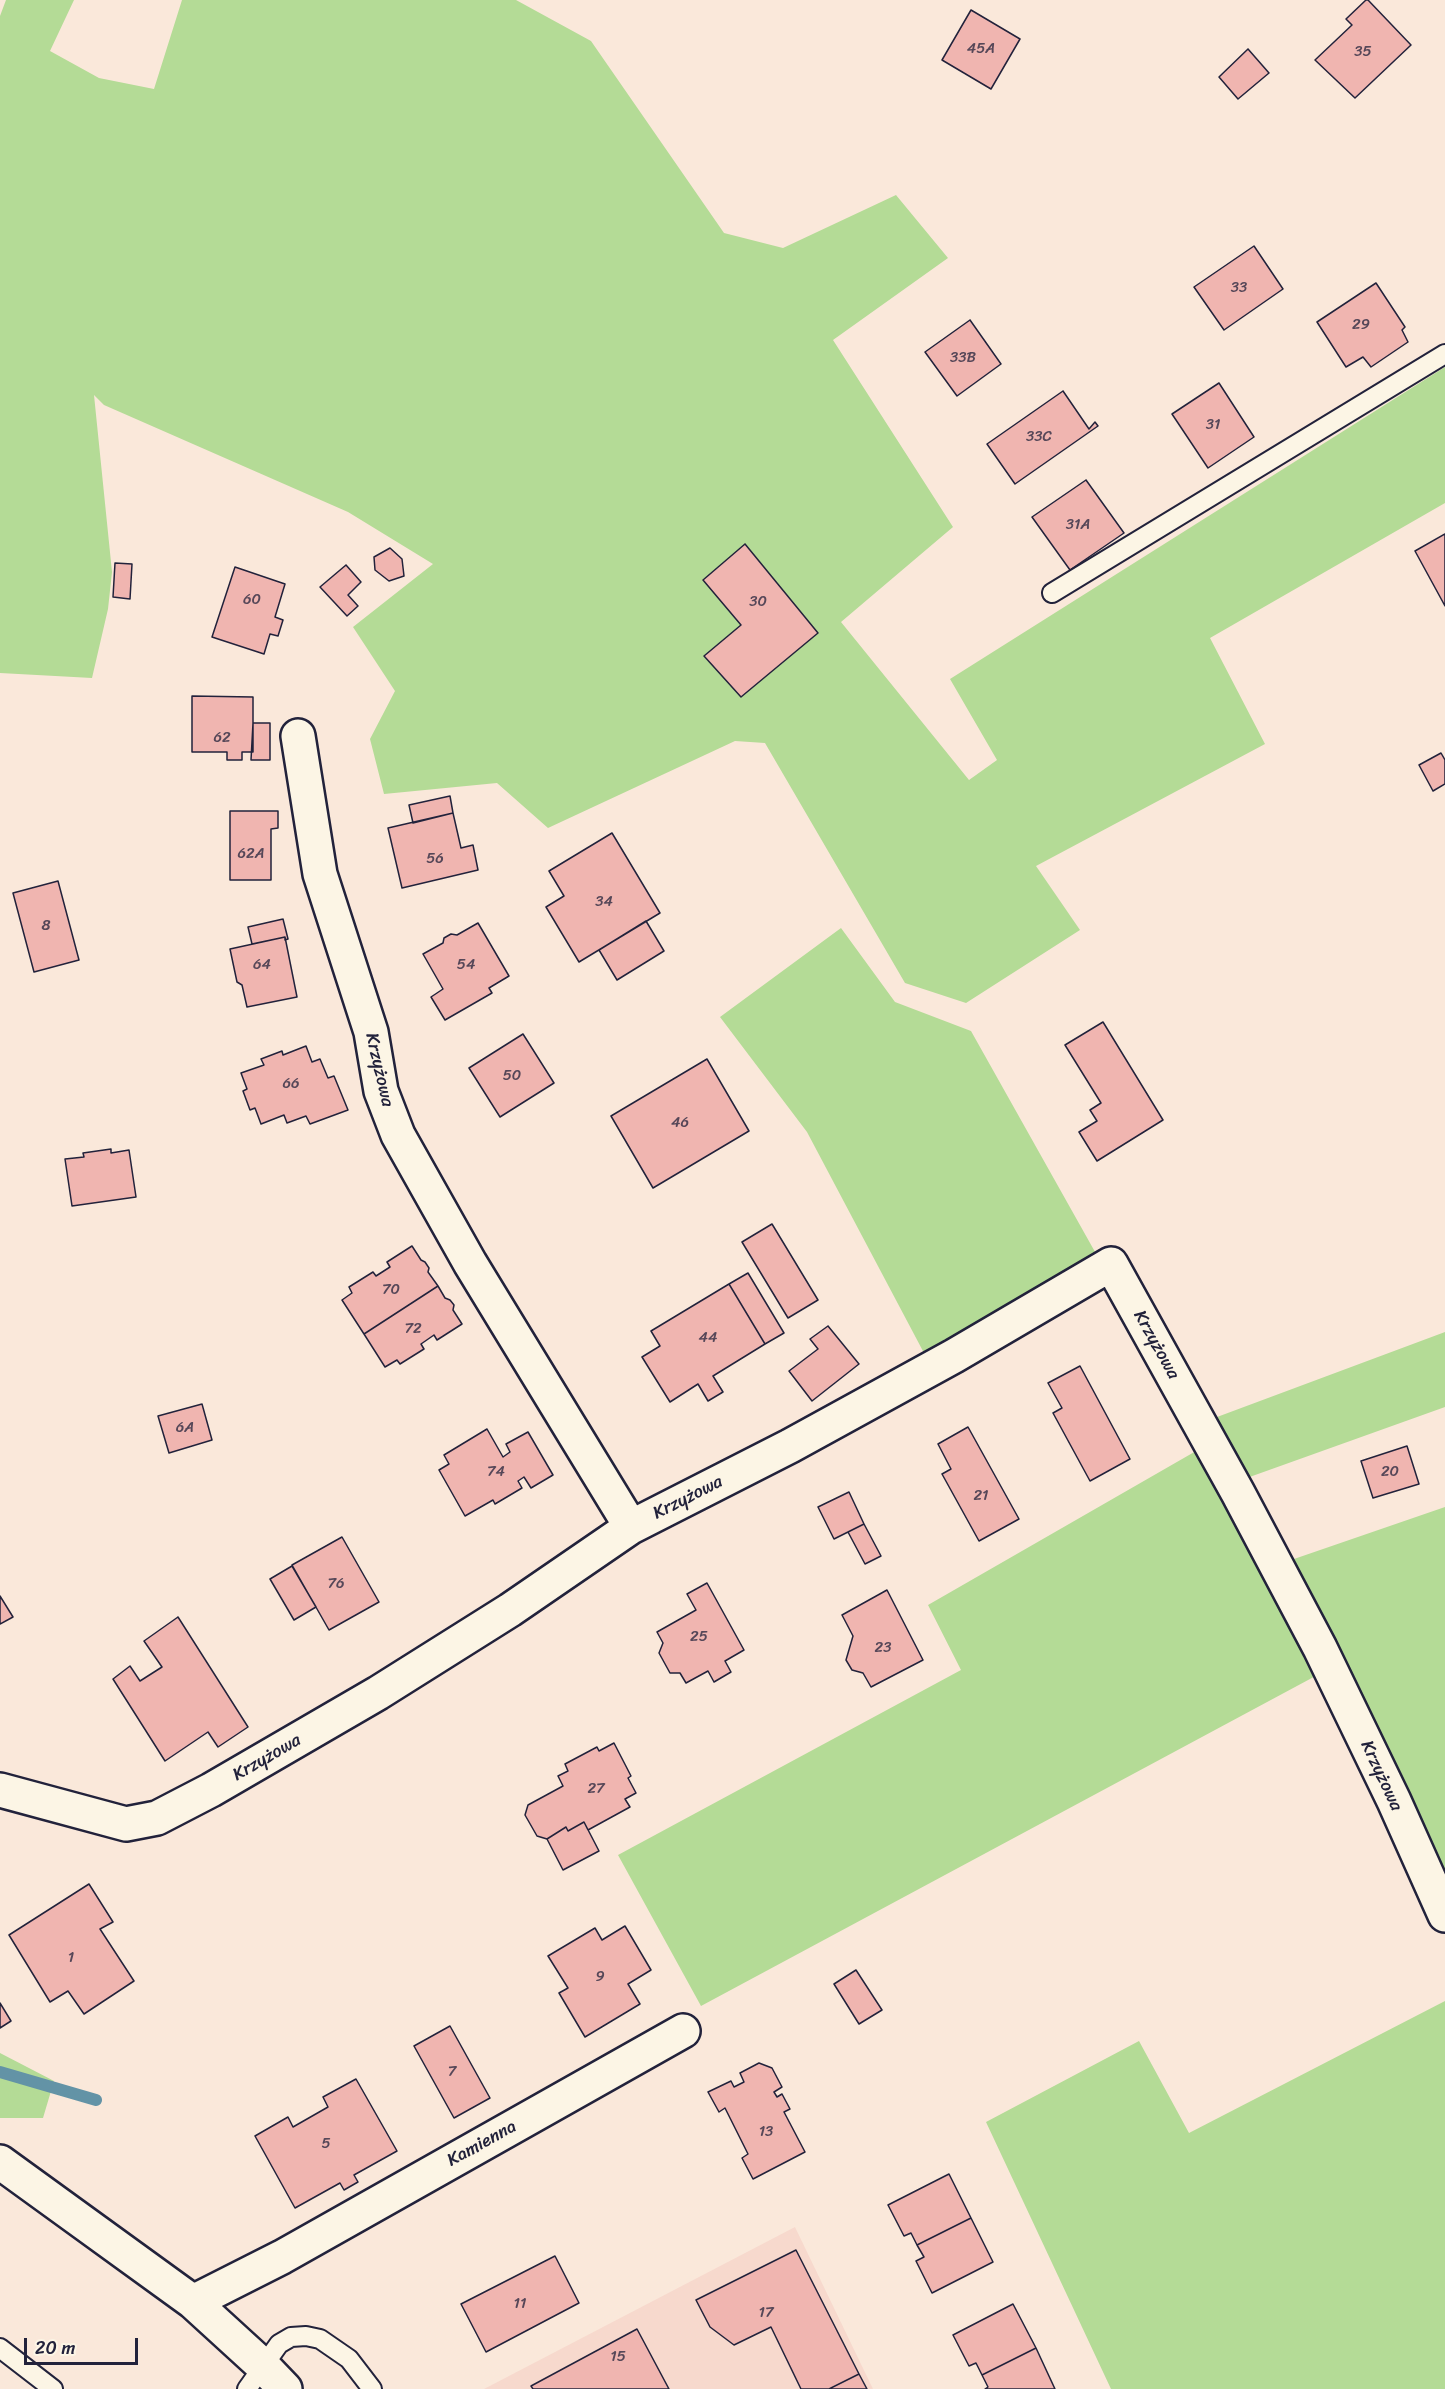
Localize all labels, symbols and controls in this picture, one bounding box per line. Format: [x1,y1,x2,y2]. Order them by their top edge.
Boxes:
house number: 45A [967,40,995,58]
house number: 35 [1354,43,1372,61]
house number: 33 [1231,279,1247,297]
house number: 29 [1352,316,1370,334]
house number: 33B [950,349,976,367]
house number: 31 [1206,416,1220,434]
house number: 33C [1026,428,1052,446]
house number: 31A [1066,516,1090,534]
house number: 60 [243,591,261,609]
house number: 30 [749,593,767,611]
house number: 62 [213,729,231,747]
house number: 62A [237,845,265,863]
house number: 56 [426,850,444,868]
house number: 34 [595,893,613,911]
house number: 8 [41,917,51,935]
house number: 64 [253,956,271,974]
house number: 54 [457,956,475,974]
street label: Krzyżowa [360,1031,398,1109]
house number: 50 [503,1067,521,1085]
house number: 66 [282,1075,300,1093]
house number: 46 [671,1114,689,1132]
house number: 70 [382,1281,400,1299]
street label: Krzyżowa [1128,1307,1184,1383]
house number: 72 [404,1320,422,1338]
house number: 44 [699,1329,717,1347]
house number: 6A [176,1419,194,1437]
house number: 74 [487,1463,505,1481]
house number: 20 [1381,1463,1399,1481]
street label: Krzyżowa [650,1471,726,1525]
house number: 21 [973,1487,989,1505]
house number: 76 [327,1575,345,1593]
house number: 25 [690,1628,708,1646]
house number: 23 [875,1639,891,1657]
street label: Krzyżowa [229,1730,305,1786]
street label: Krzyżowa [1355,1737,1407,1815]
house number: 27 [587,1780,605,1798]
house number: 1 [68,1949,74,1967]
house number: 9 [595,1968,605,1986]
house number: 7 [448,2063,456,2081]
street label: Kamienna [444,2116,520,2172]
house number: 13 [759,2123,773,2141]
house number: 5 [321,2135,331,2153]
house number: 11 [514,2295,526,2313]
house number: 17 [759,2304,773,2322]
scale bar [27,2326,141,2364]
text: 20 m [35,2332,75,2364]
house number: 15 [610,2348,626,2366]

